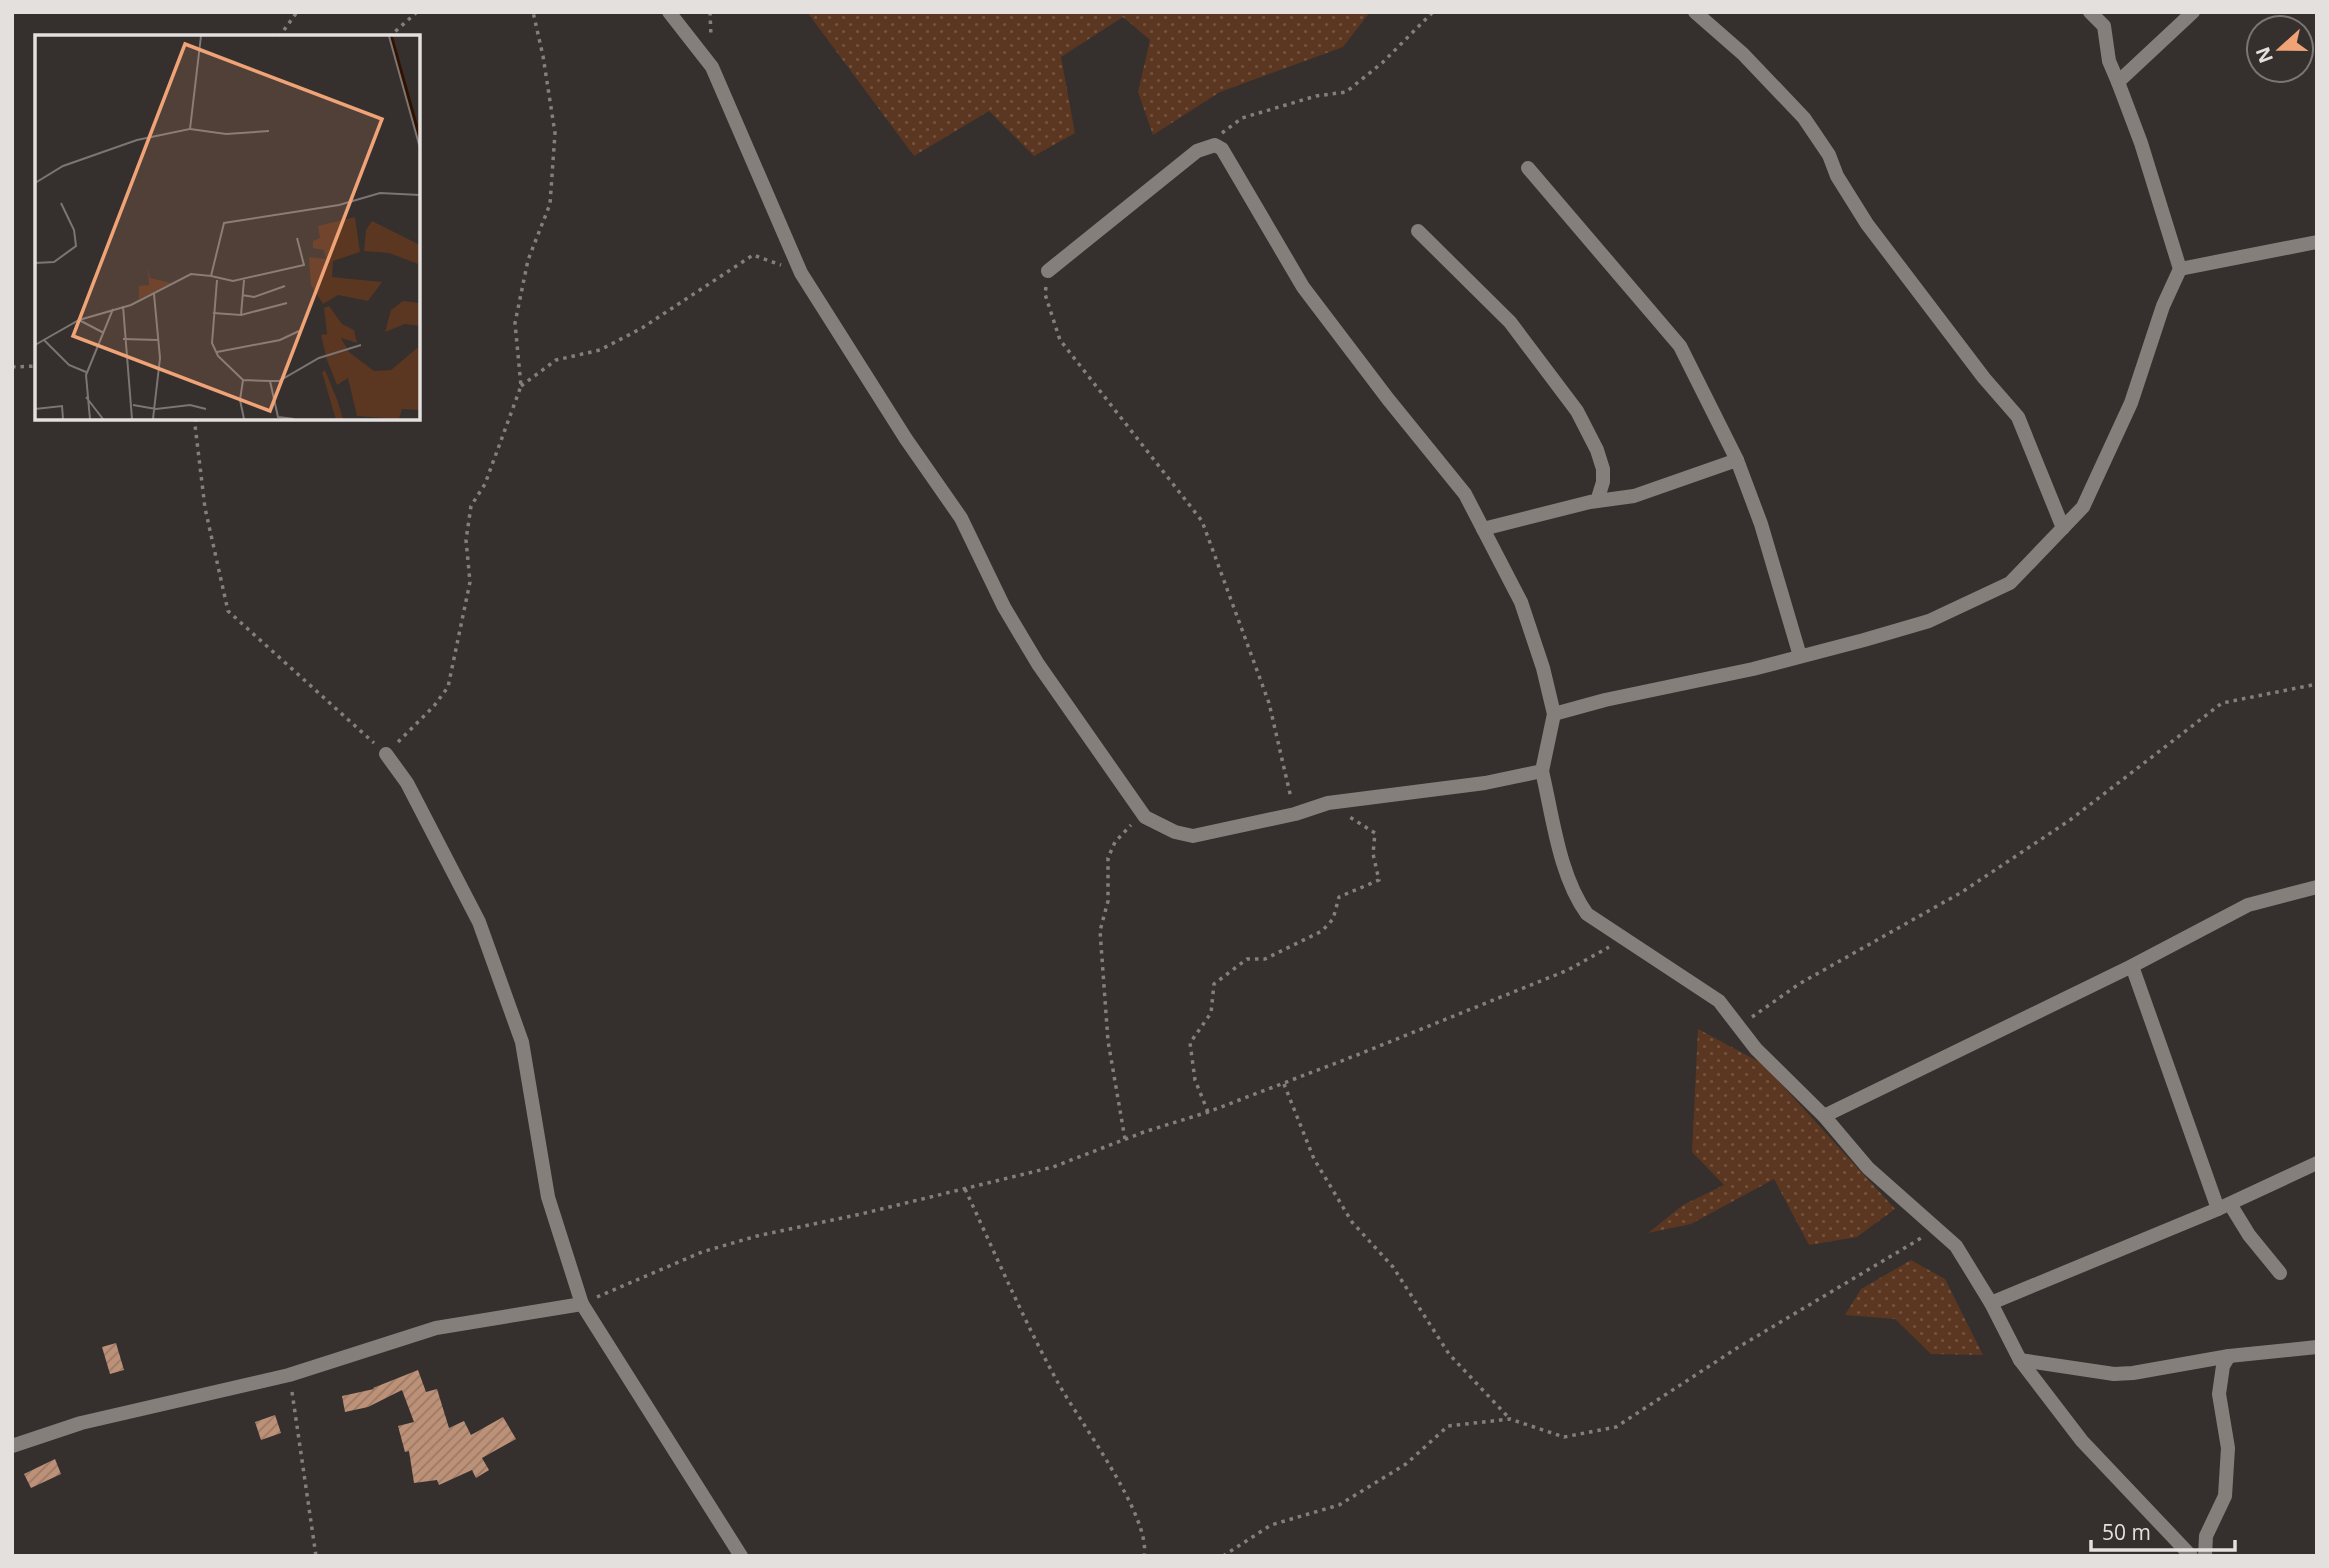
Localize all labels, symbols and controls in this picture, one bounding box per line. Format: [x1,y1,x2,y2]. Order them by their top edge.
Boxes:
north arrow [2245,14,2315,84]
inset map [35,35,420,420]
text: N [2249,43,2279,67]
scale bar [2091,1508,2234,1552]
text: 50 m [2102,1518,2151,1546]

